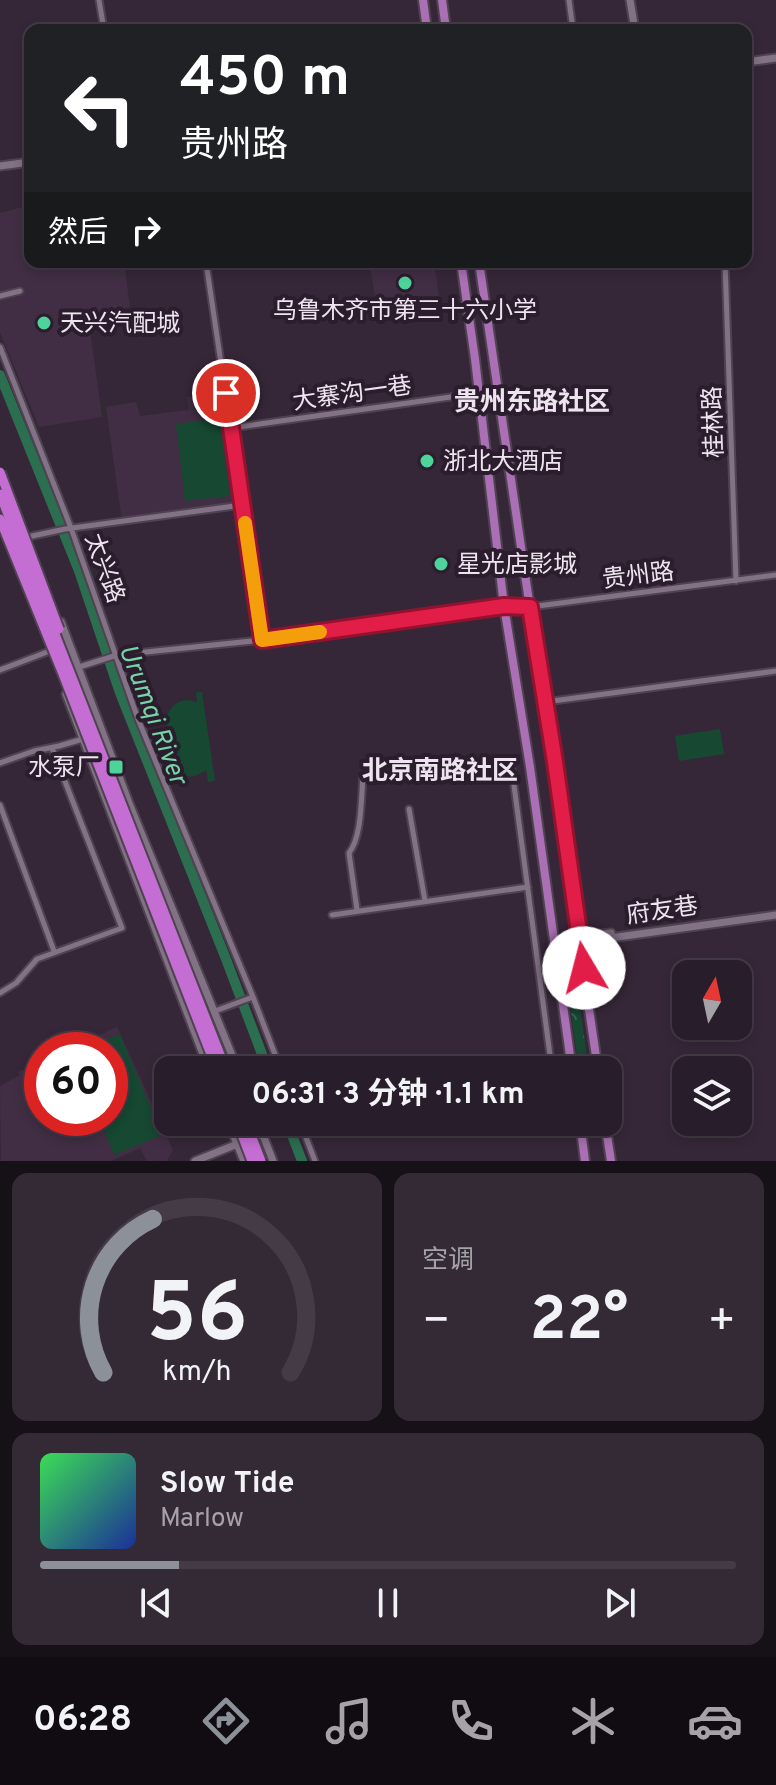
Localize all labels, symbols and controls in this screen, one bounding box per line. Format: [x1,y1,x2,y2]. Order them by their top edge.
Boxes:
text: 450 m [180,45,350,115]
icon: left [48,56,152,160]
text: 贵州路 [180,124,288,170]
icon: right [124,208,168,252]
text: 然后 [48,216,108,253]
marker: 乌鲁木齐市第三十六小学 [396,274,414,292]
place label: 乌鲁木齐市第三十六小学 [273,297,537,327]
place label: 天兴汽配城 [60,310,180,340]
marker: 天兴汽配城 [35,314,53,332]
pin [192,359,260,427]
icon: arrive [204,371,248,415]
street label: 大寨沟一巷 [291,372,414,418]
street label: 桂林路 [699,385,731,458]
district label: 贵州东路社区 [454,387,610,420]
place label: 浙北大酒店 [443,448,563,478]
marker: 浙北大酒店 [418,452,436,470]
street label: 太兴路 [77,530,130,608]
place label: 星光店影城 [457,551,577,581]
marker: 星光店影城 [432,555,450,573]
street label: 贵州路 [601,558,676,596]
water label: Urumqi River [110,640,194,792]
place label: 水泵厂 [28,754,100,784]
district label: 北京南路社区 [362,756,518,789]
marker: 水泵厂 [107,758,125,776]
street label: 府友巷 [625,892,700,932]
position arrow [542,926,626,1010]
north arrow [672,960,752,1040]
map controls [672,960,752,1136]
speed limit sign: 60 [24,1032,128,1136]
button: layers [672,1056,752,1136]
text: 06:31 · 3 分钟 · 1.1 km [252,1077,524,1114]
text: 空调 [422,1245,474,1278]
text: 56 [146,1266,248,1371]
text: 22° [530,1285,628,1361]
text: − [422,1295,450,1351]
text: + [708,1295,736,1351]
text: km/h [162,1355,232,1391]
text: Slow Tide [160,1466,294,1503]
text: Marlow [160,1503,244,1536]
icon: previous [134,1581,178,1625]
icon: pause [366,1581,410,1625]
icon: next [598,1581,642,1625]
icon: directions [198,1693,254,1749]
icon: music [321,1693,377,1749]
icon: phone [443,1693,499,1749]
icon: climate [565,1693,621,1749]
icon: car [687,1693,743,1749]
text: 06:28 [33,1698,132,1744]

